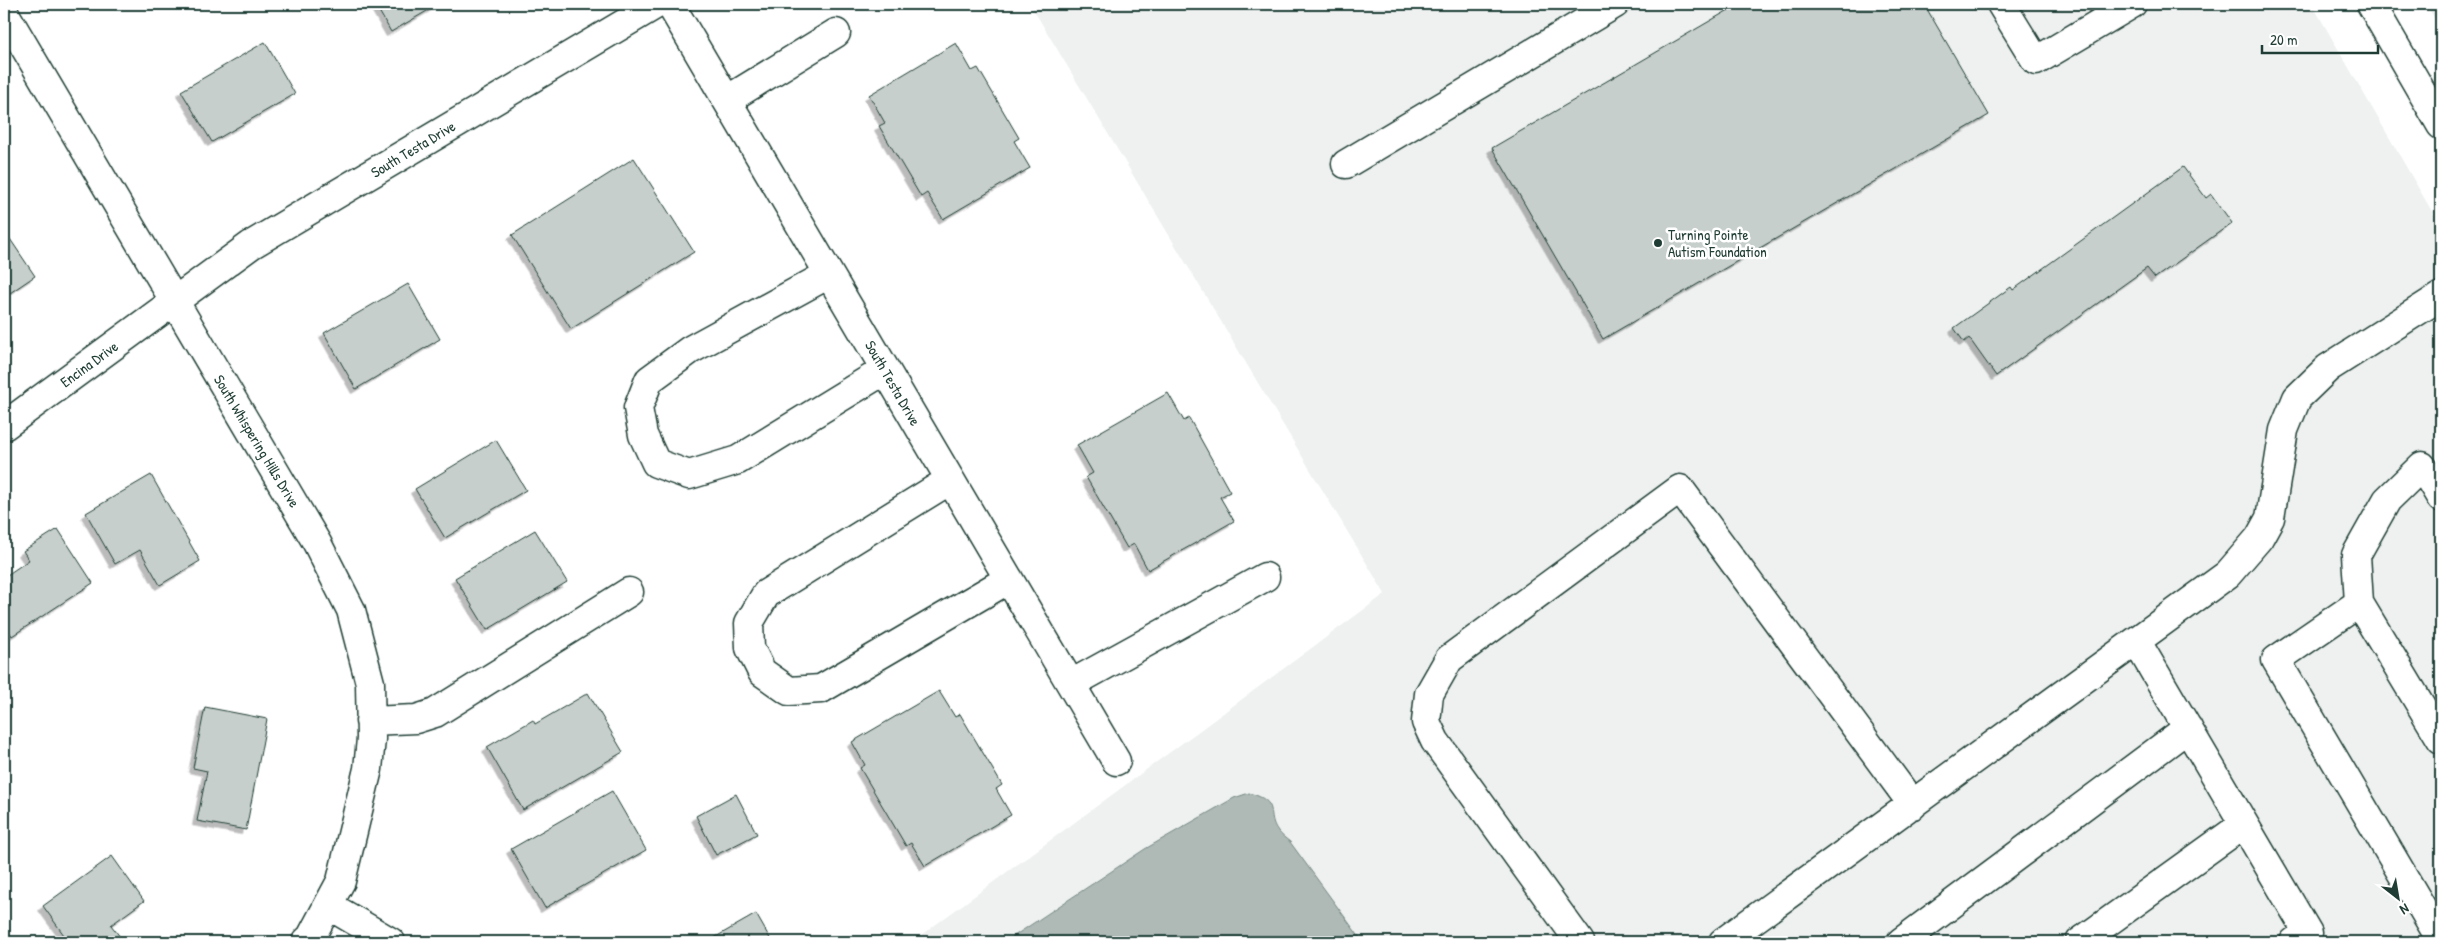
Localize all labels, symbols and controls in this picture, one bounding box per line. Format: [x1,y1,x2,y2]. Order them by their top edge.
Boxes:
scale bar [2262,22,2379,54]
text: 20 m [2270,29,2297,50]
street label: South Testa Drive [367,115,459,183]
place label: Turning Pointe Autism Foundation [1668,224,1767,262]
marker: Turning Pointe Autism Foundation [1652,237,1664,249]
street label: Encina Drive [56,336,122,392]
street label: South Testa Drive [860,336,926,430]
street label: South Whispering Hills Drive [209,371,305,511]
north arrow [2372,874,2422,924]
text: N [2396,900,2413,920]

